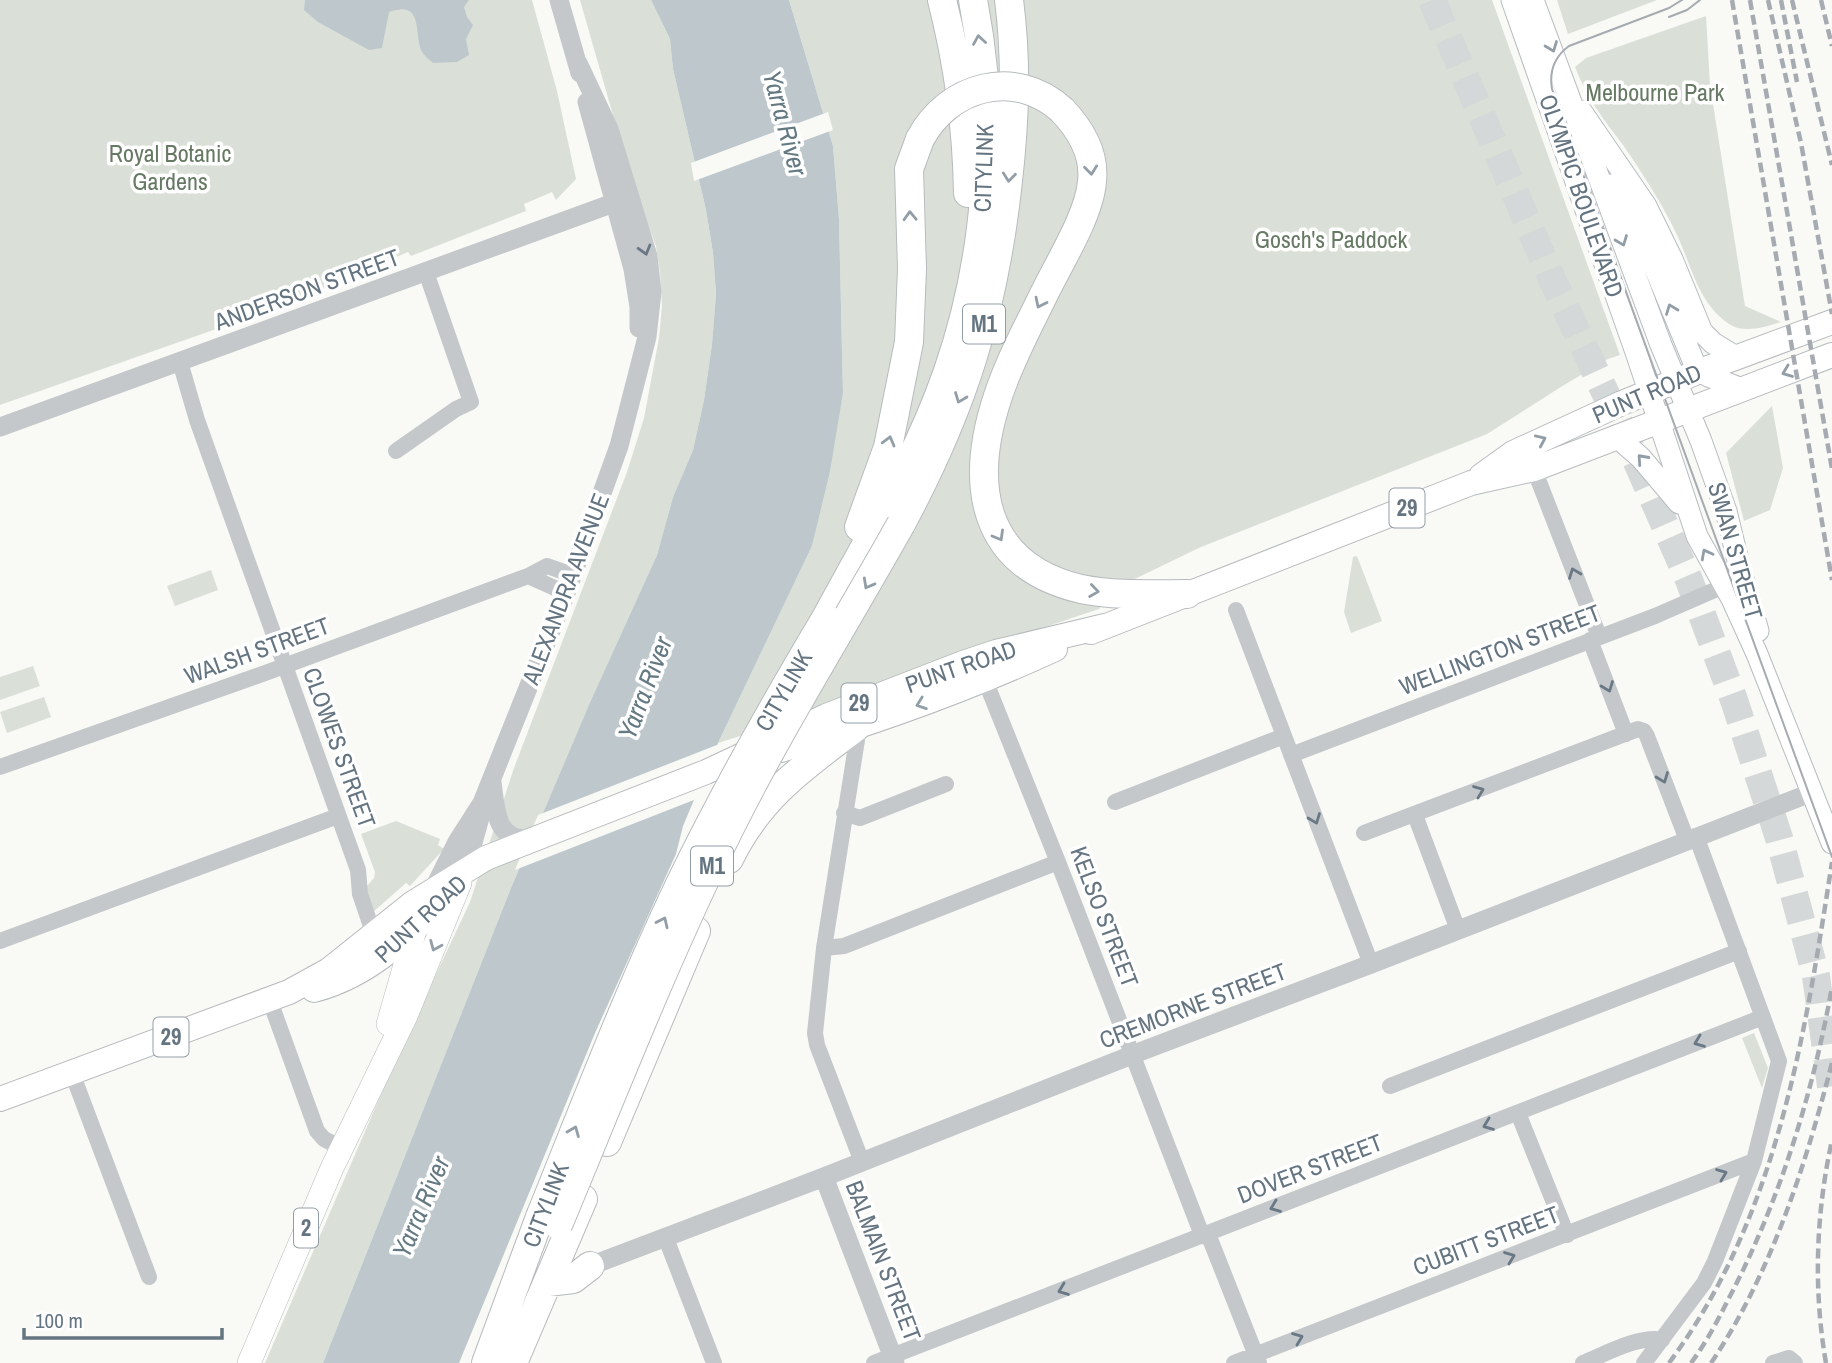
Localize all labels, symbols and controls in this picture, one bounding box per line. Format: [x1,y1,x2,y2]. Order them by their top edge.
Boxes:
one-way arrow [972,34,987,46]
one-way arrow [1543,41,1557,53]
water label: Yarra River [755,67,816,180]
park label: Melbourne Park [1586,76,1725,108]
street label: OLYMPIC BOULEVARD [1532,90,1632,301]
street label: CITYLINK [965,123,1001,213]
park label: Royal Botanic Gardens [109,137,231,197]
one-way arrow [1083,165,1098,176]
one-way arrow [1001,171,1016,182]
one-way arrow [902,210,918,220]
park label: Gosch's Paddock [1255,223,1407,255]
one-way arrow [1614,235,1628,247]
street label: ANDERSON STREET [209,241,404,338]
one-way arrow [637,243,652,255]
one-way arrow [1034,296,1048,308]
road number: M1 [963,304,1005,344]
one-way arrow [1666,304,1680,316]
street label: PUNT ROAD [1587,356,1706,430]
one-way arrow [1782,364,1794,378]
one-way arrow [954,391,968,404]
one-way arrow [1534,434,1546,448]
one-way arrow [881,435,895,447]
one-way arrow [1638,454,1651,467]
street label: SWAN STREET [1701,478,1771,623]
road number: 29 [1390,488,1424,528]
street label: ALEXANDRA AVENUE [514,489,616,690]
one-way arrow [991,528,1004,541]
one-way arrow [1701,549,1714,561]
one-way arrow [1569,567,1583,579]
one-way arrow [863,577,876,589]
one-way arrow [1088,583,1100,598]
street label: WELLINGTON STREET [1395,596,1605,702]
street label: WALSH STREET [180,609,334,691]
water label: Yarra River [609,631,680,744]
street label: PUNT ROAD [901,632,1021,700]
street label: CITYLINK [747,644,819,737]
street label: CLOWES STREET [296,663,384,832]
one-way arrow [1600,681,1614,693]
road number: 29 [842,684,876,722]
one-way arrow [915,696,927,710]
one-way arrow [1655,771,1669,783]
one-way arrow [1473,785,1485,799]
one-way arrow [1307,812,1321,824]
street label: KELSO STREET [1063,841,1147,992]
road number: M1 [691,846,733,886]
street label: PUNT ROAD [367,867,473,969]
one-way arrow [655,917,669,929]
one-way arrow [429,939,443,952]
street label: CREMORNE STREET [1095,955,1291,1055]
road number: 29 [154,1018,188,1056]
one-way arrow [1694,1034,1706,1048]
one-way arrow [1482,1117,1494,1131]
one-way arrow [566,1126,580,1138]
street label: DOVER STREET [1232,1126,1387,1210]
water label: Yarra River [384,1150,458,1263]
street label: CITYLINK [514,1158,576,1252]
one-way arrow [1716,1168,1728,1182]
street label: BALMAIN STREET [839,1176,929,1346]
one-way arrow [1270,1198,1282,1212]
street label: CUBITT STREET [1408,1198,1563,1283]
road number: 2 [294,1208,318,1247]
one-way arrow [1504,1251,1516,1265]
one-way arrow [1058,1281,1070,1295]
scale bar [24,1296,222,1340]
text: 100 m [35,1306,83,1335]
one-way arrow [1291,1333,1303,1347]

